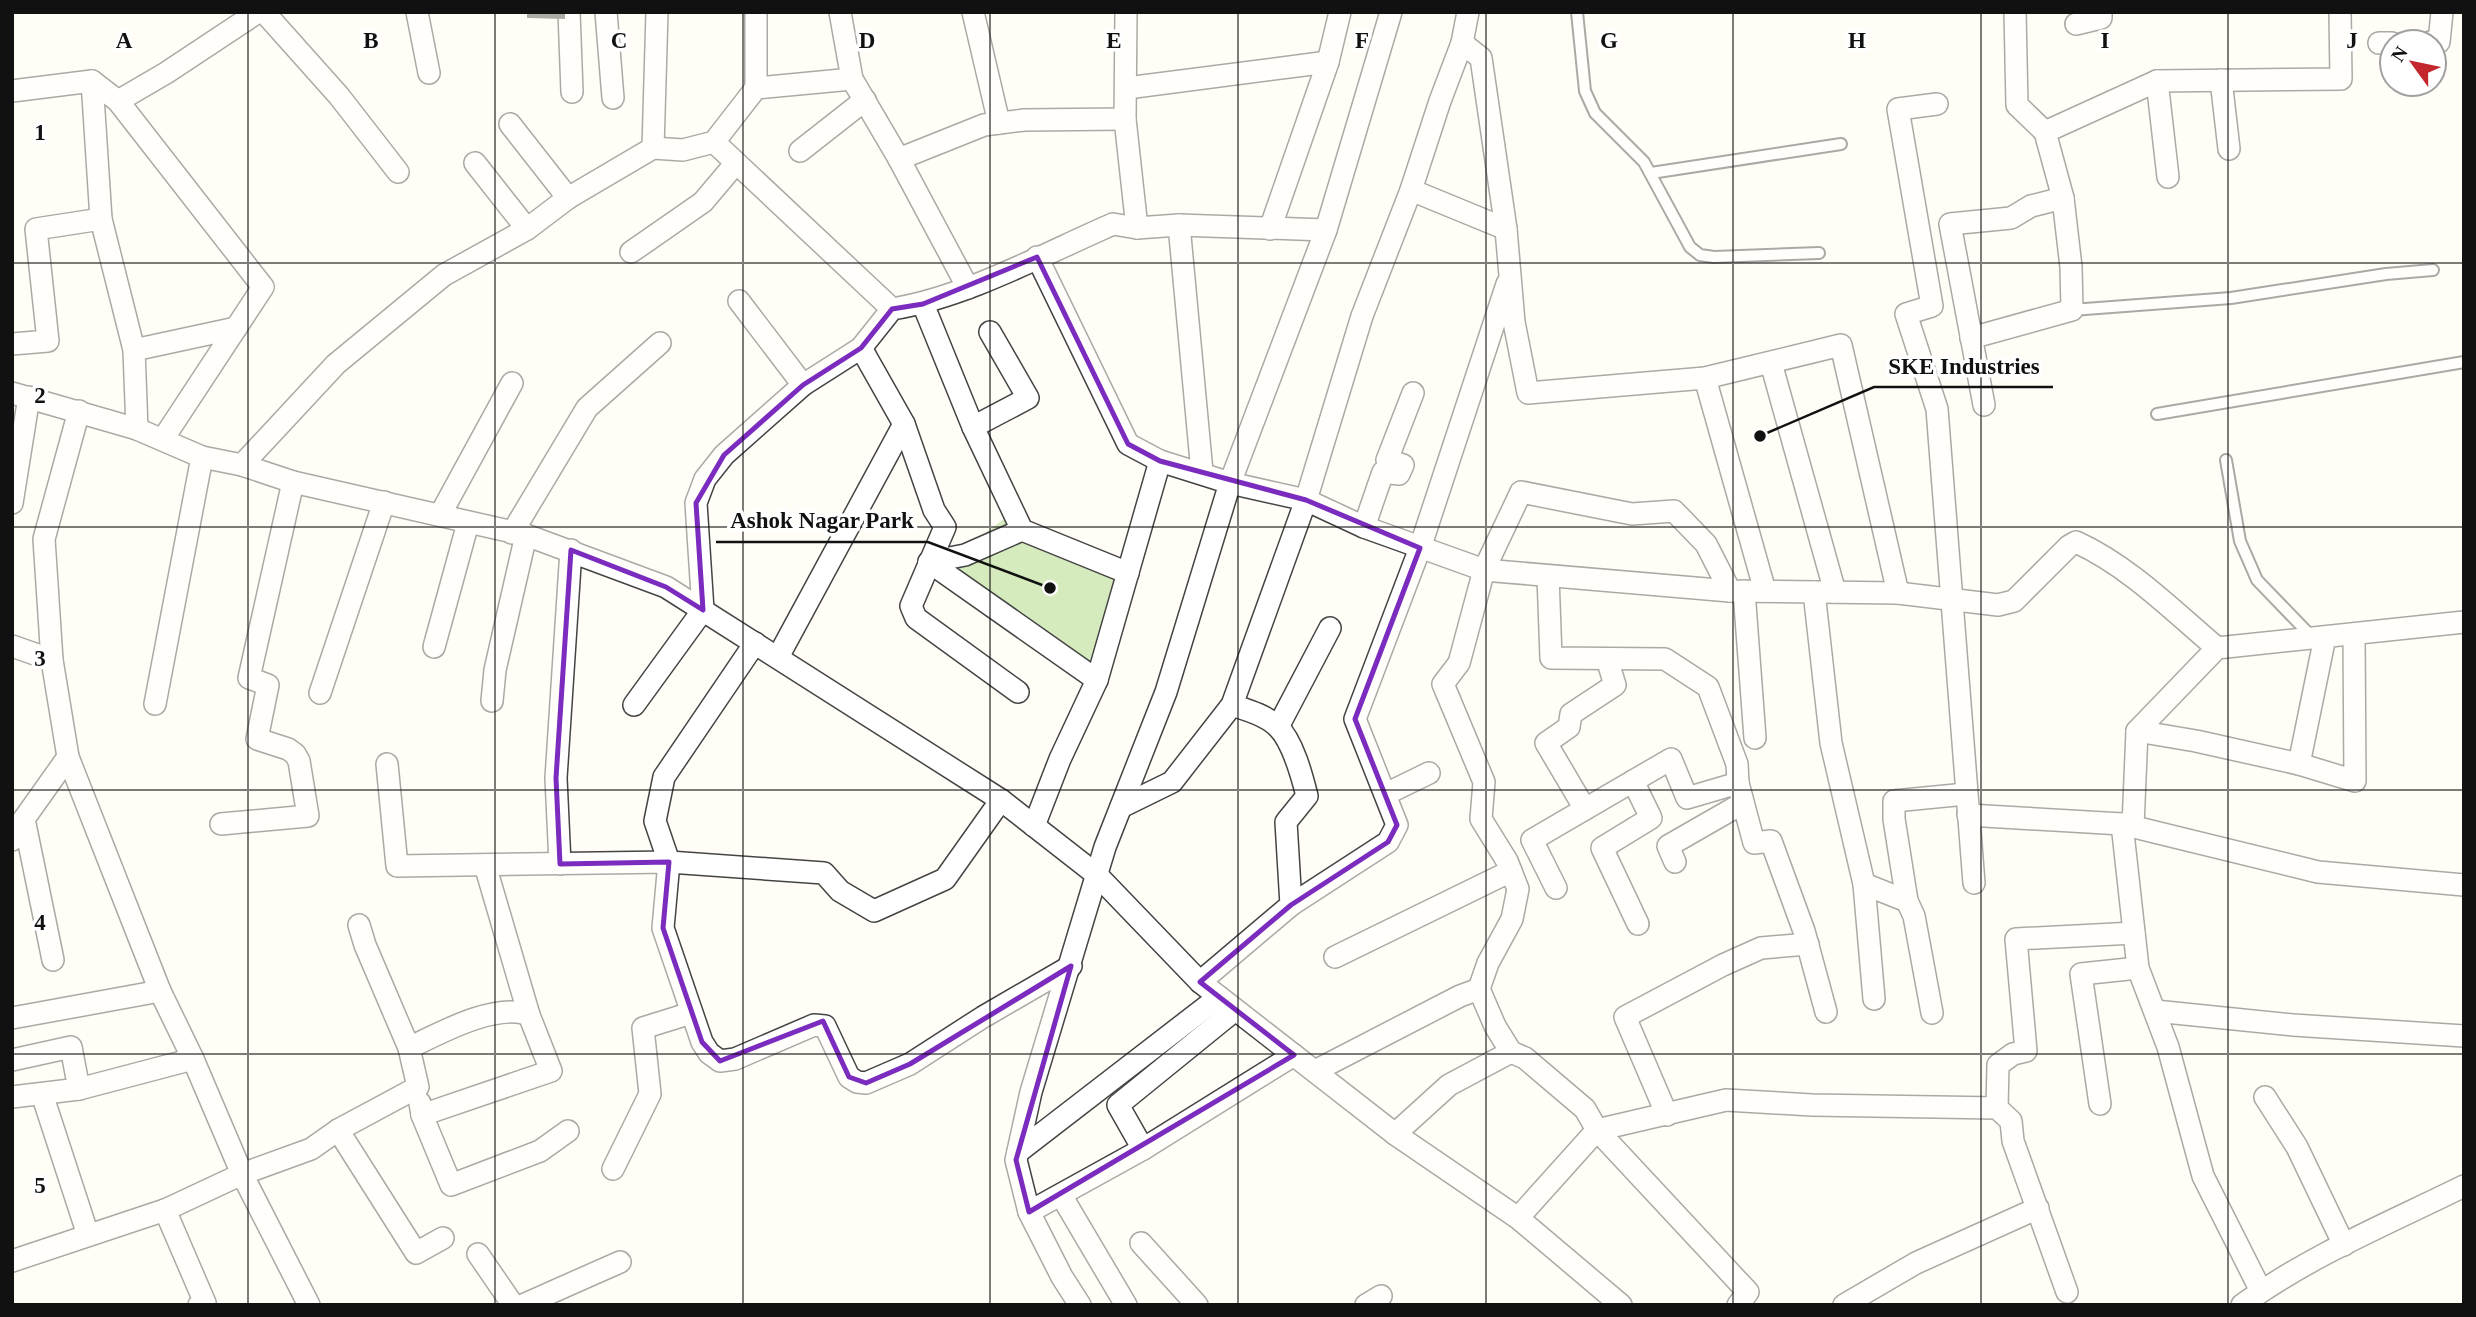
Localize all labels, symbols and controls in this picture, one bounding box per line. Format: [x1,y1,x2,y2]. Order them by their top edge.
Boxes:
text: A [116,28,133,53]
text: B [363,28,379,53]
text: C [611,28,627,53]
text: D [859,28,875,53]
text: E [1106,28,1122,53]
text: F [1355,28,1369,53]
text: G [1600,28,1618,53]
text: H [1848,28,1866,53]
text: I [2101,28,2110,53]
text: J [2346,28,2358,53]
north arrow [2378,28,2448,98]
text: N [2387,42,2412,65]
text: 1 [34,120,46,145]
callout: SKE Industries [1874,343,2053,387]
text: SKE Industries [1888,354,2040,379]
text: 2 [34,383,46,408]
callout: Ashok Nagar Park [716,498,928,542]
text: Ashok Nagar Park [730,508,914,533]
text: 3 [34,646,46,671]
text: 4 [34,910,46,935]
text: 5 [34,1173,46,1198]

